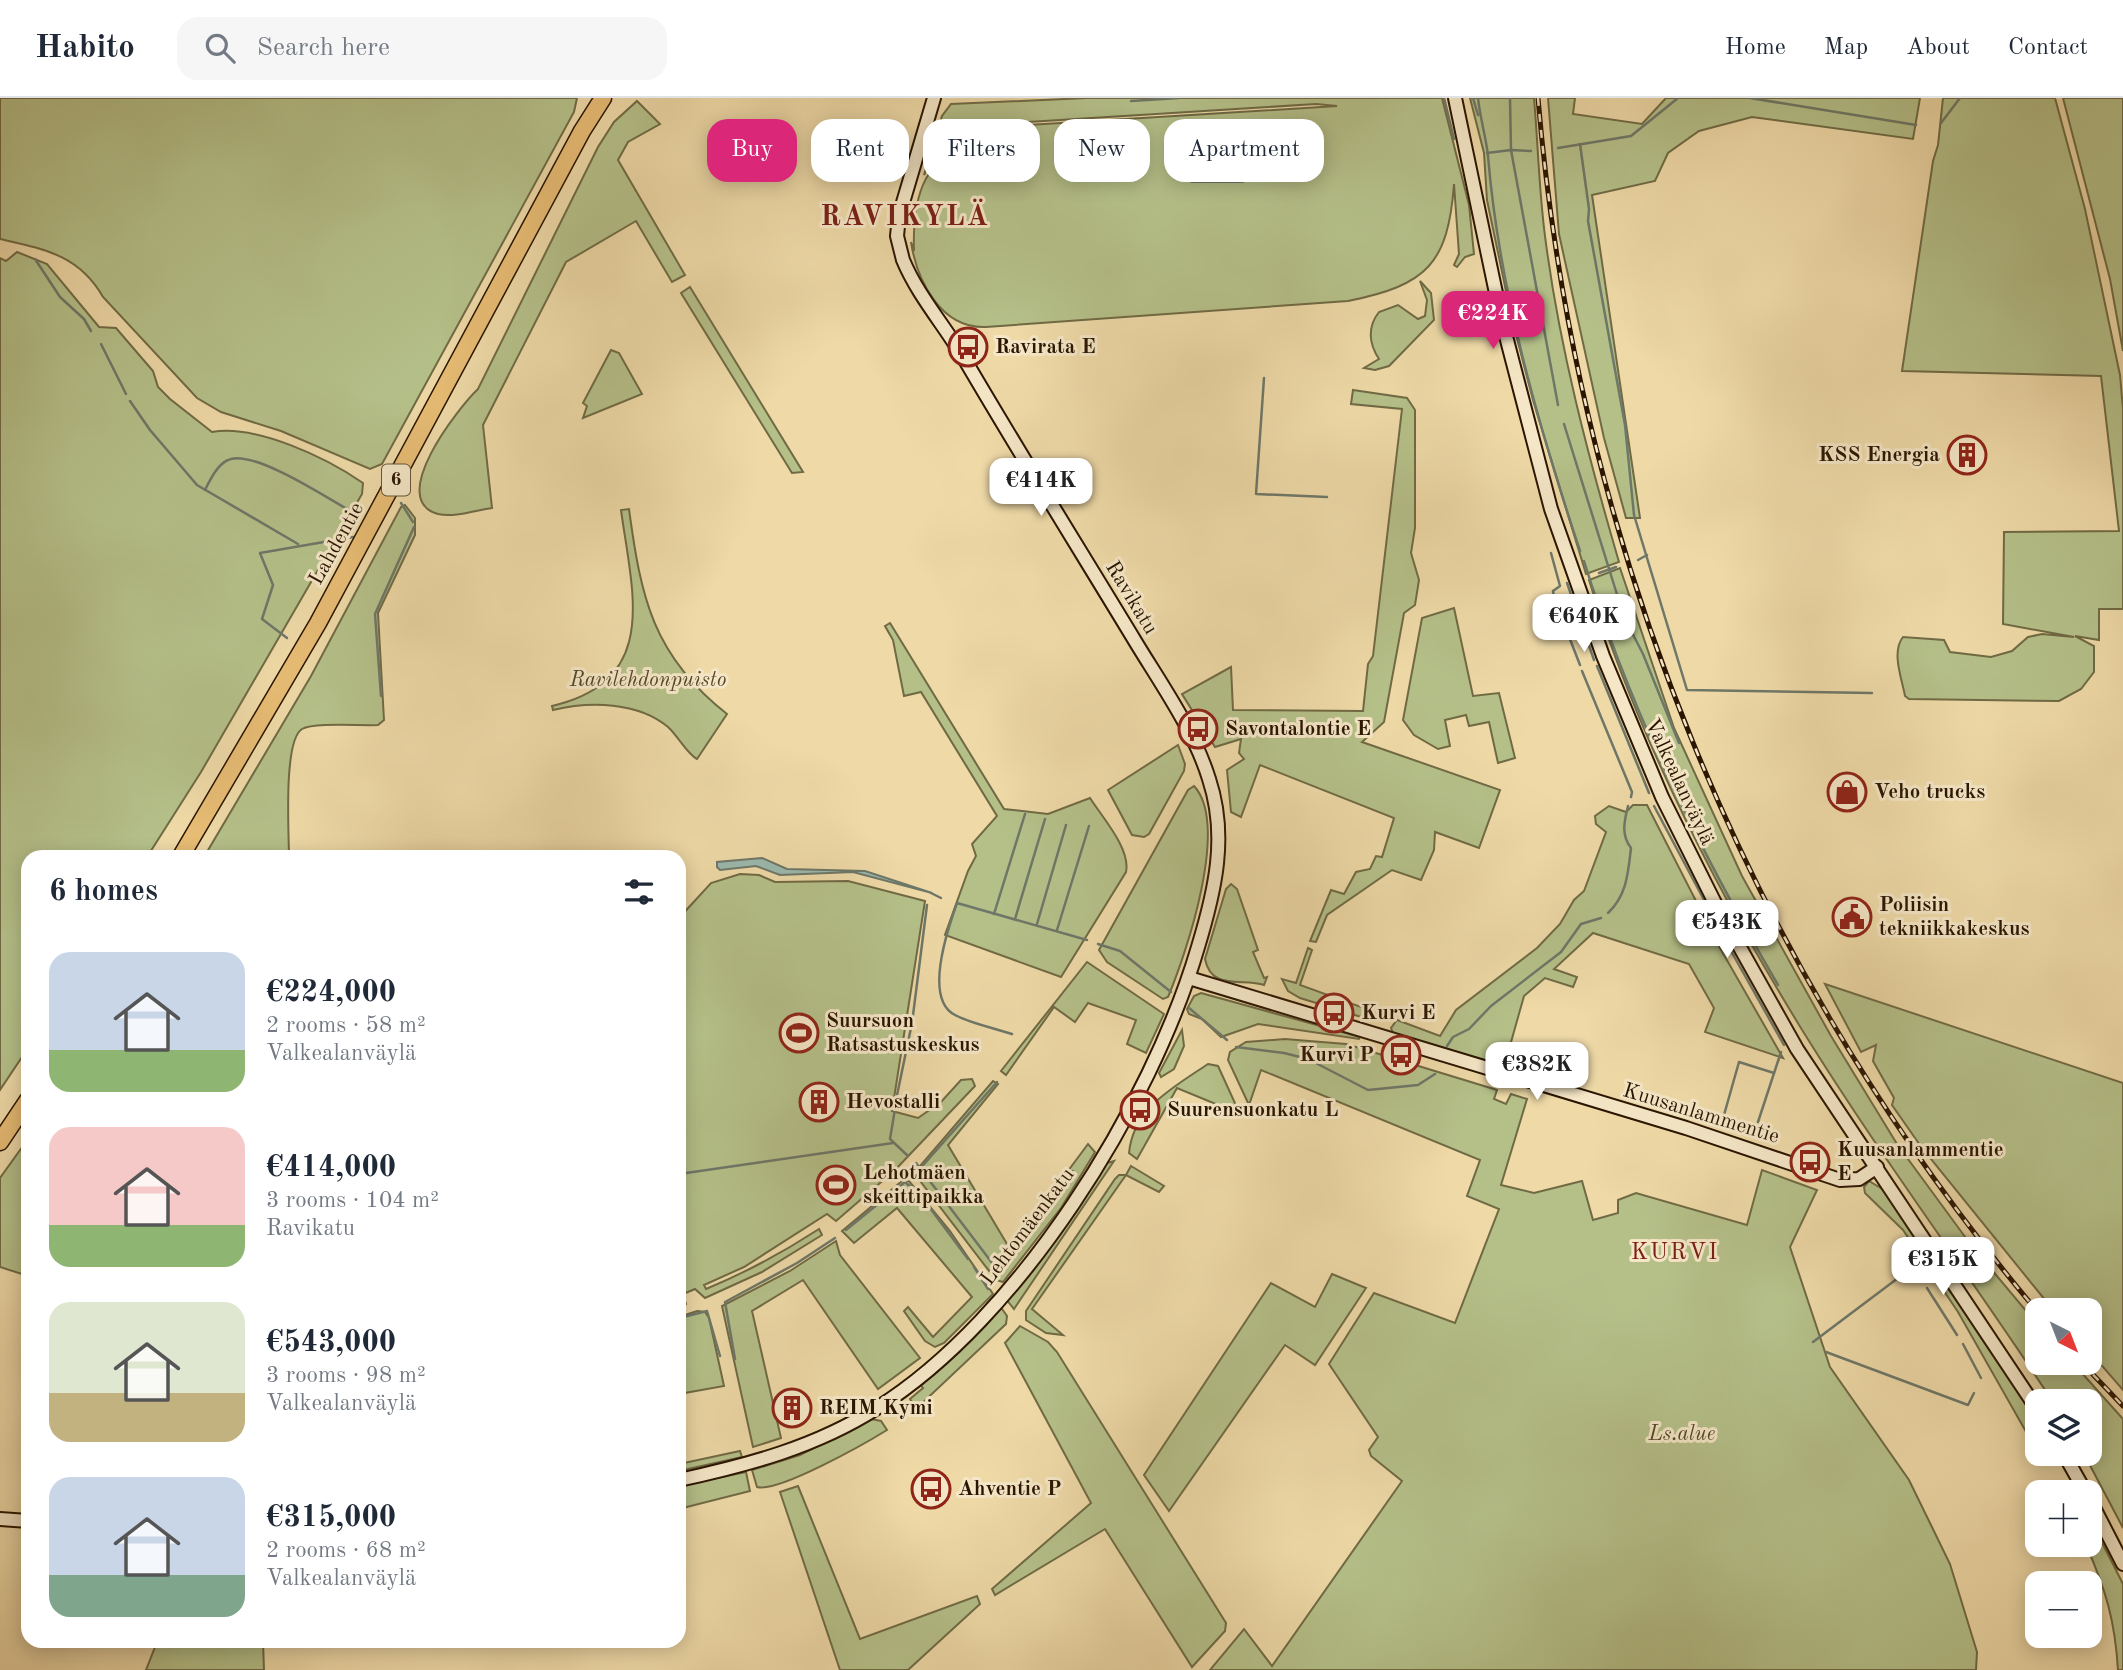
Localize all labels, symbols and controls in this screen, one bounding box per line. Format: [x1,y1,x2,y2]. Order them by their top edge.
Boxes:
search box [177,17,667,80]
icon: search [201,29,239,67]
text: Habito [35,32,135,65]
text: Search here [257,35,390,61]
text: Home [1725,36,1786,60]
text: Map [1824,36,1868,60]
text: About [1906,36,1970,60]
text: Contact [2008,36,2088,60]
chip: Buy [707,119,797,182]
chip: Rent [811,119,909,182]
chip: Filters [923,119,1040,182]
chip: New [1054,119,1150,182]
chip: Apartment [1164,119,1324,182]
district label: RAVIKYLÄ [820,198,990,232]
pin: €224K [1444,292,1542,351]
text: €224K [1457,302,1529,325]
bus stop icon: Ravirata E [947,326,989,368]
place label: Ravirata E [995,337,1096,358]
building icon: KSS Energia [1946,434,1988,476]
place label: KSS Energia [1818,445,1940,466]
pin: €414K [992,458,1090,518]
road number: 6 [382,464,410,496]
text: €414K [1005,469,1077,492]
street label: Lahdentie [306,499,368,589]
street label: Ravikatu [1101,558,1161,638]
pin: €640K [1535,594,1633,654]
text: €640K [1548,605,1620,628]
park label: Ravilehdonpuisto [569,670,726,691]
bus stop icon: Savontalontie E [1177,708,1219,750]
street label: Valkealanväylä [1640,715,1718,849]
place label: Savontalontie E [1225,719,1371,740]
shop icon: Veho trucks [1826,771,1868,813]
place label: Veho trucks [1874,782,1985,803]
icon: filters [620,873,658,911]
text: 6 homes [49,877,158,907]
place label: Poliisin tekniikkakeskus [1879,895,2030,940]
public building icon: Poliisin tekniikkakeskus [1831,896,1873,938]
pin: €543K [1678,900,1776,960]
text: €543K [1691,911,1763,934]
text: €224,000 [266,978,396,1008]
icon: home [105,980,189,1064]
bus stop icon: Kurvi E [1313,992,1355,1034]
place label: Kurvi E [1361,1003,1436,1024]
place label: Suursuon Ratsastuskeskus [826,1011,980,1056]
sports icon: Suursuon Ratsastuskeskus [778,1012,820,1054]
text: 2 rooms · 58 m² [266,1014,426,1037]
bus stop icon: Kurvi P [1380,1034,1422,1076]
text: Valkealanväylä [266,1042,416,1065]
pin: €382K [1488,1042,1586,1102]
place label: Kurvi P [1299,1045,1374,1066]
text: €382K [1501,1053,1573,1076]
street label: Kuusanlammentie [1620,1080,1782,1148]
building icon: Hevostalli [798,1081,840,1123]
bus stop icon: Suurensuonkatu L [1119,1089,1161,1131]
place label: Hevostalli [846,1092,940,1113]
place label: Suurensuonkatu L [1167,1100,1338,1121]
place label: Kuusanlammentie E [1837,1140,2004,1185]
bus stop icon: Kuusanlammentie E [1789,1141,1831,1183]
text: €414,000 [266,1153,396,1183]
icon: home [105,1155,189,1239]
place label: Lehotmäen skeittipaikka [863,1163,984,1208]
sports icon: Lehotmäen skeittipaikka [815,1164,857,1206]
street label: Lehtomäenkatu [977,1164,1079,1290]
text: 3 rooms · 104 m² [266,1189,439,1212]
text: Ravikatu [266,1217,355,1240]
pin: €315K [1894,1238,1992,1297]
district label: KURVI [1631,1241,1719,1264]
text: €315K [1907,1248,1979,1271]
north arrow [2025,1298,2102,1376]
map controls [2025,1298,2102,1648]
text: €543,000 [266,1328,396,1358]
icon: home [105,1330,189,1414]
text: 3 rooms · 98 m² [266,1364,426,1387]
building icon: REIM Kymi [771,1387,813,1429]
button: layers [2025,1389,2102,1466]
text: Valkealanväylä [266,1392,416,1415]
place label: REIM Kymi [819,1398,933,1419]
park label: Ls.alue [1648,1424,1715,1445]
bus stop icon: Ahventie P [910,1468,952,1510]
place label: Ahventie P [958,1479,1062,1500]
button: + [2025,1480,2102,1557]
text: €315,000 [266,1503,396,1533]
icon: home [105,1505,189,1589]
text: 2 rooms · 68 m² [266,1539,426,1562]
text: Valkealanväylä [266,1567,416,1590]
button: − [2025,1571,2102,1648]

